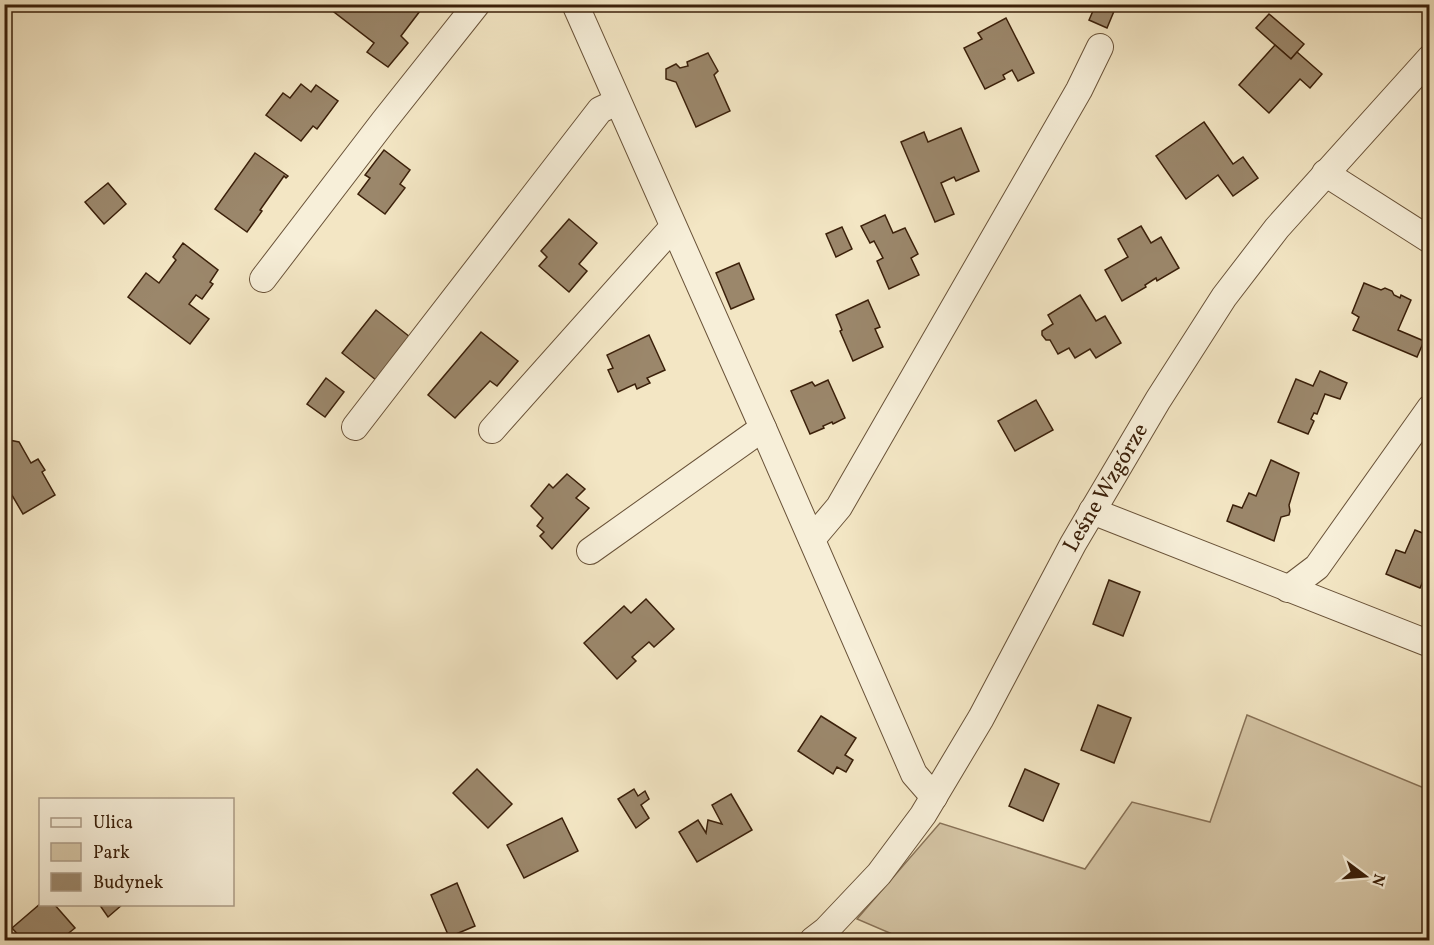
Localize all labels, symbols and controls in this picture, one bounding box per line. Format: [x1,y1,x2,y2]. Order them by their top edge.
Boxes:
street label: Leśne Wzgórze [1056,418,1156,558]
legend [39,798,234,906]
text: Ulica [93,811,133,836]
text: Park [93,841,130,866]
north arrow [1335,846,1395,906]
text: Budynek [93,871,164,896]
text: N [1365,871,1390,889]

